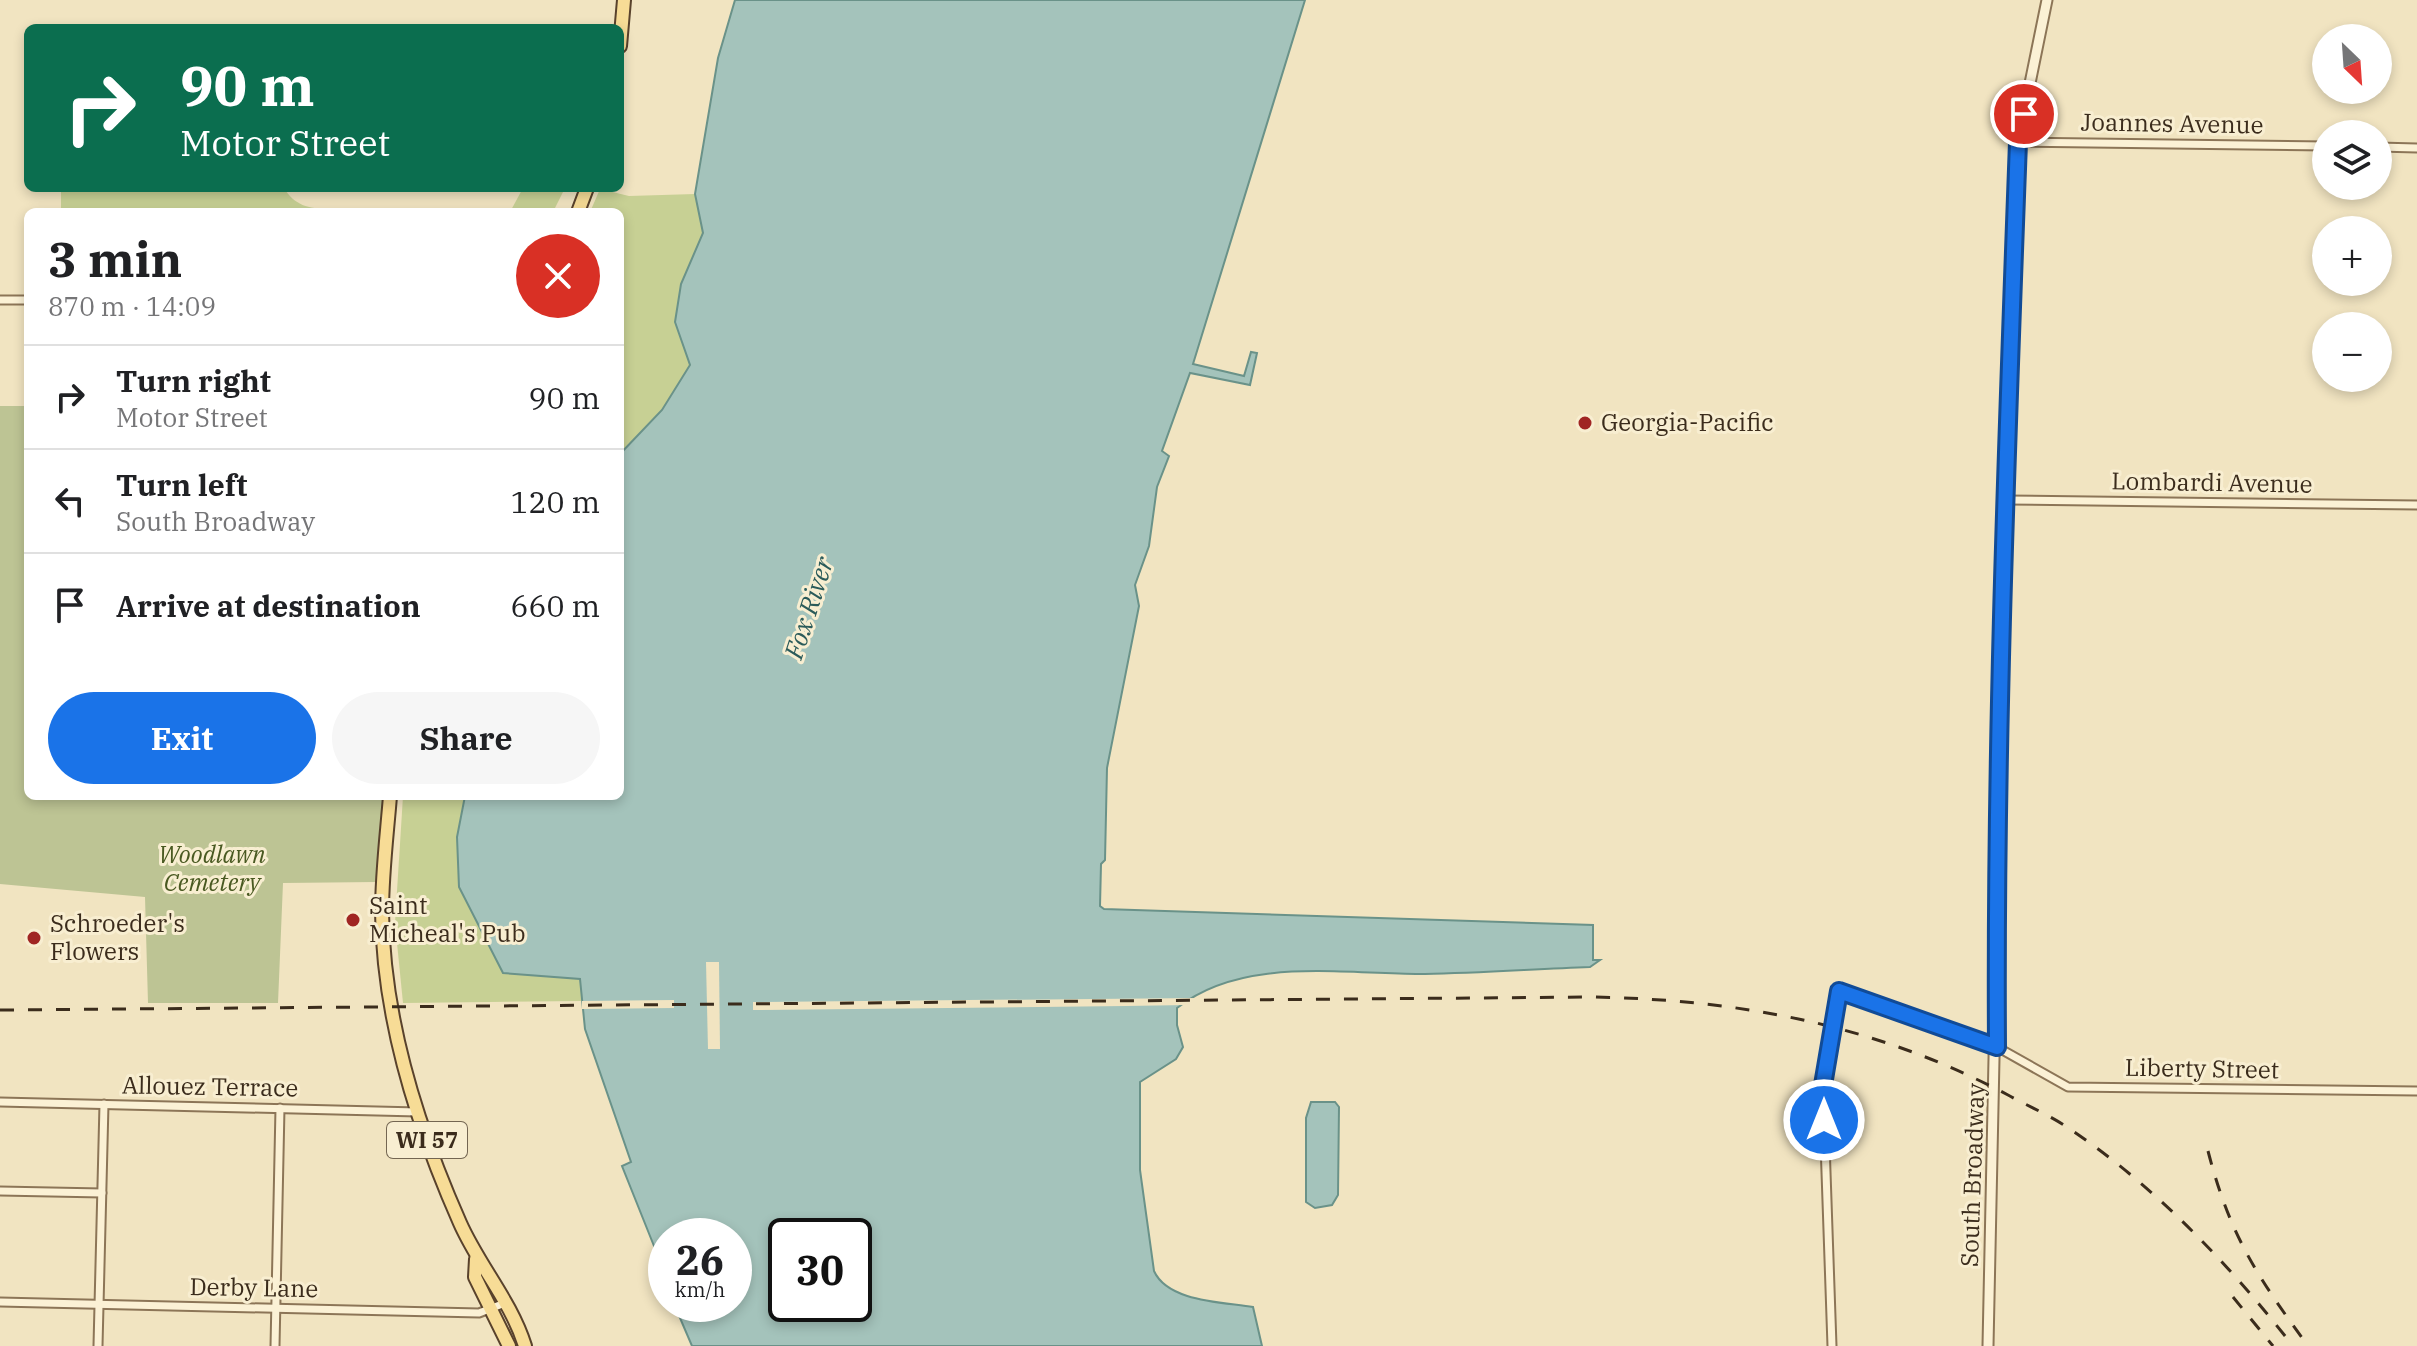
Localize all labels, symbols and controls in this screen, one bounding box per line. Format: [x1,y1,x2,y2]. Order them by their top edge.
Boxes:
north arrow [2312,24,2392,104]
map controls [2312,24,2392,392]
text: 90 m [180,49,315,121]
icon: right [48,56,152,160]
pin [1990,80,2058,148]
icon: arrive [2002,92,2046,136]
street label: Joannes Avenue [2080,105,2264,141]
text: Motor Street [180,119,390,166]
button: layers [2312,120,2392,200]
button: + [2312,216,2392,296]
text: 3 min [48,228,182,290]
button: close [516,234,600,318]
text: 870 m · 14:09 [48,289,216,323]
button: − [2312,312,2392,392]
text: Turn right [116,361,271,400]
icon: right [48,375,92,419]
text: 90 m [528,378,600,417]
text: Motor Street [116,400,268,434]
place label: Georgia-Pacific [1601,406,1774,438]
marker: Georgia-Pacific [1576,414,1594,432]
street label: Lombardi Avenue [2111,464,2313,500]
text: Turn left [116,465,248,504]
icon: left [48,479,92,523]
text: 120 m [510,482,600,521]
text: South Broadway [116,504,315,538]
water label: Fox River [775,552,841,664]
icon: arrive [48,583,92,627]
text: Arrive at destination [116,586,421,625]
text: 660 m [510,586,600,625]
button: Exit [48,692,316,784]
button: Share [332,692,600,784]
park label: Woodlawn Cemetery [158,838,266,898]
place label: Saint Micheal's Pub [369,889,526,949]
place label: Schroeder's Flowers [50,907,185,967]
marker: Saint Micheal's Pub [344,911,362,929]
marker: Schroeder's Flowers [25,929,43,947]
street label: Liberty Street [2125,1051,2279,1085]
street label: Allouez Terrace [122,1068,298,1104]
position arrow [1782,1078,1866,1162]
street label: South Broadway [1953,1082,1991,1267]
road number: WI 57 [387,1122,467,1158]
speed limit sign: 30 [768,1218,872,1322]
text: 26 [676,1234,724,1286]
street label: Derby Lane [189,1270,319,1304]
text: km/h [675,1276,725,1303]

